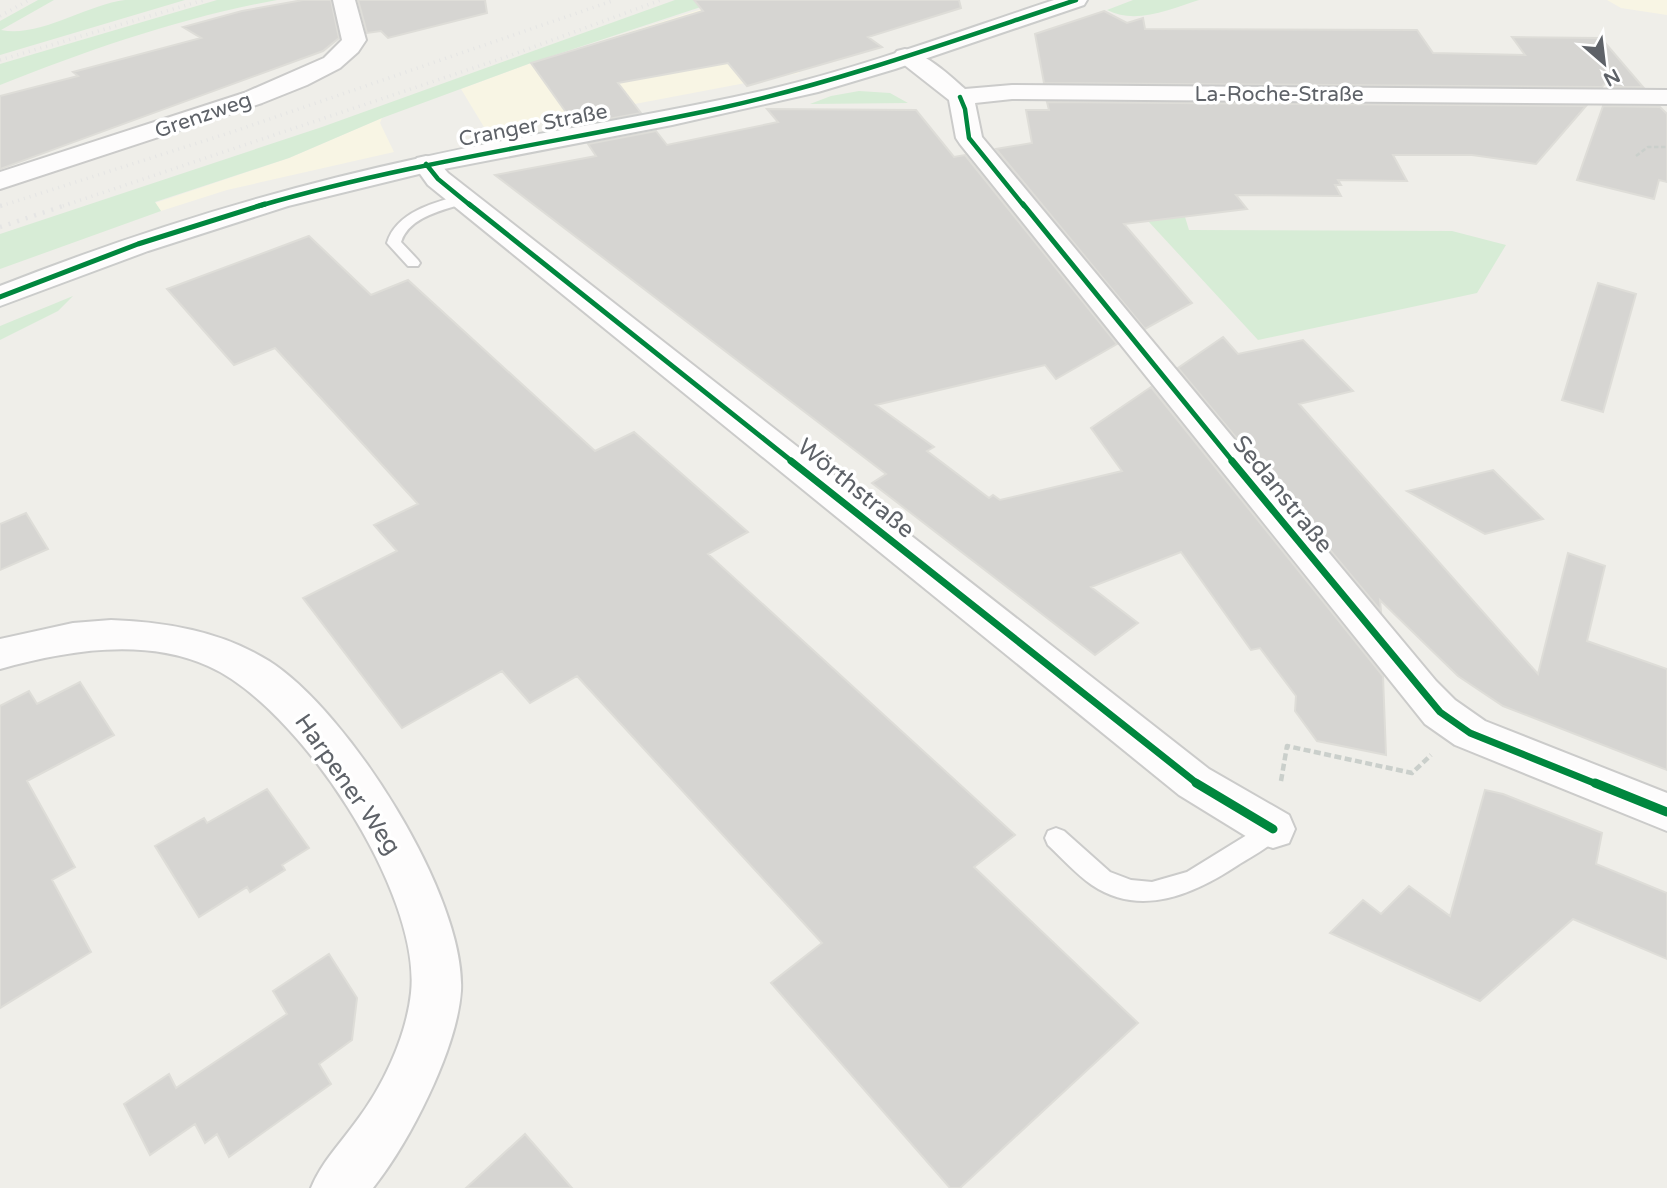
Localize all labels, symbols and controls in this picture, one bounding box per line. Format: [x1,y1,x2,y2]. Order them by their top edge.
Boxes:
north arrow [1569,28,1639,98]
text: N [1600,64,1623,90]
street label: La-Roche-Straße [1194,82,1364,107]
street label: Grenzweg [152,87,255,144]
street label: Cranger Straße [457,99,610,152]
street label: Sedanstraße [1226,430,1339,559]
street label: Wörthstraße [791,432,920,544]
street label: Harpener Weg [288,708,407,860]

